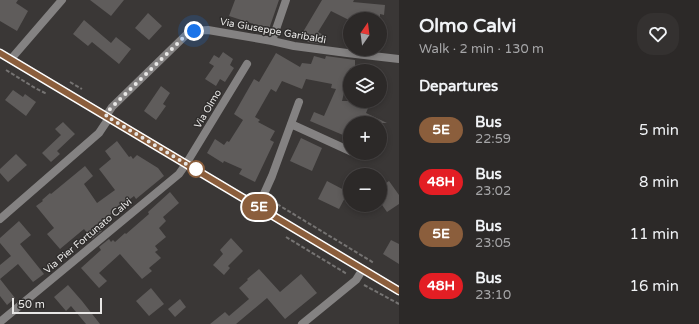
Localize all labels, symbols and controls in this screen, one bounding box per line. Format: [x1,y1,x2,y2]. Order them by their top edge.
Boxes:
north arrow [343,12,387,56]
map controls [343,12,387,212]
button: heart [637,13,679,55]
text: Olmo Calvi [419,15,516,37]
street label: Via Giuseppe Garibaldi [219,16,327,46]
your location [184,21,204,41]
text: Walk · 2 min · 130 m [419,41,544,57]
button: layers [343,64,387,108]
text: Departures [419,77,498,95]
street label: Via Olmo [192,87,224,131]
text: Bus [475,113,502,131]
button: + [343,116,387,160]
text: 5E [432,121,450,138]
text: 5 min [639,121,679,139]
text: 22:59 [475,131,511,147]
unlabelled marker [187,160,205,178]
text: Bus [475,165,502,183]
button: − [343,168,387,212]
text: 48H [427,173,455,190]
text: 8 min [639,173,679,191]
text: 23:02 [475,183,511,199]
line badge: 5E [241,194,277,220]
street label: Via Pier Fortunato Calvi [42,196,134,276]
text: 5E [250,198,268,215]
text: Bus [475,217,502,235]
text: 5E [432,225,450,242]
text: 11 min [630,225,679,243]
text: 23:05 [475,235,511,251]
text: Bus [475,269,502,287]
text: 48H [427,277,455,294]
text: 16 min [630,277,679,295]
text: 23:10 [475,287,511,303]
scale bar [12,296,102,315]
text: 50 m [18,298,45,311]

